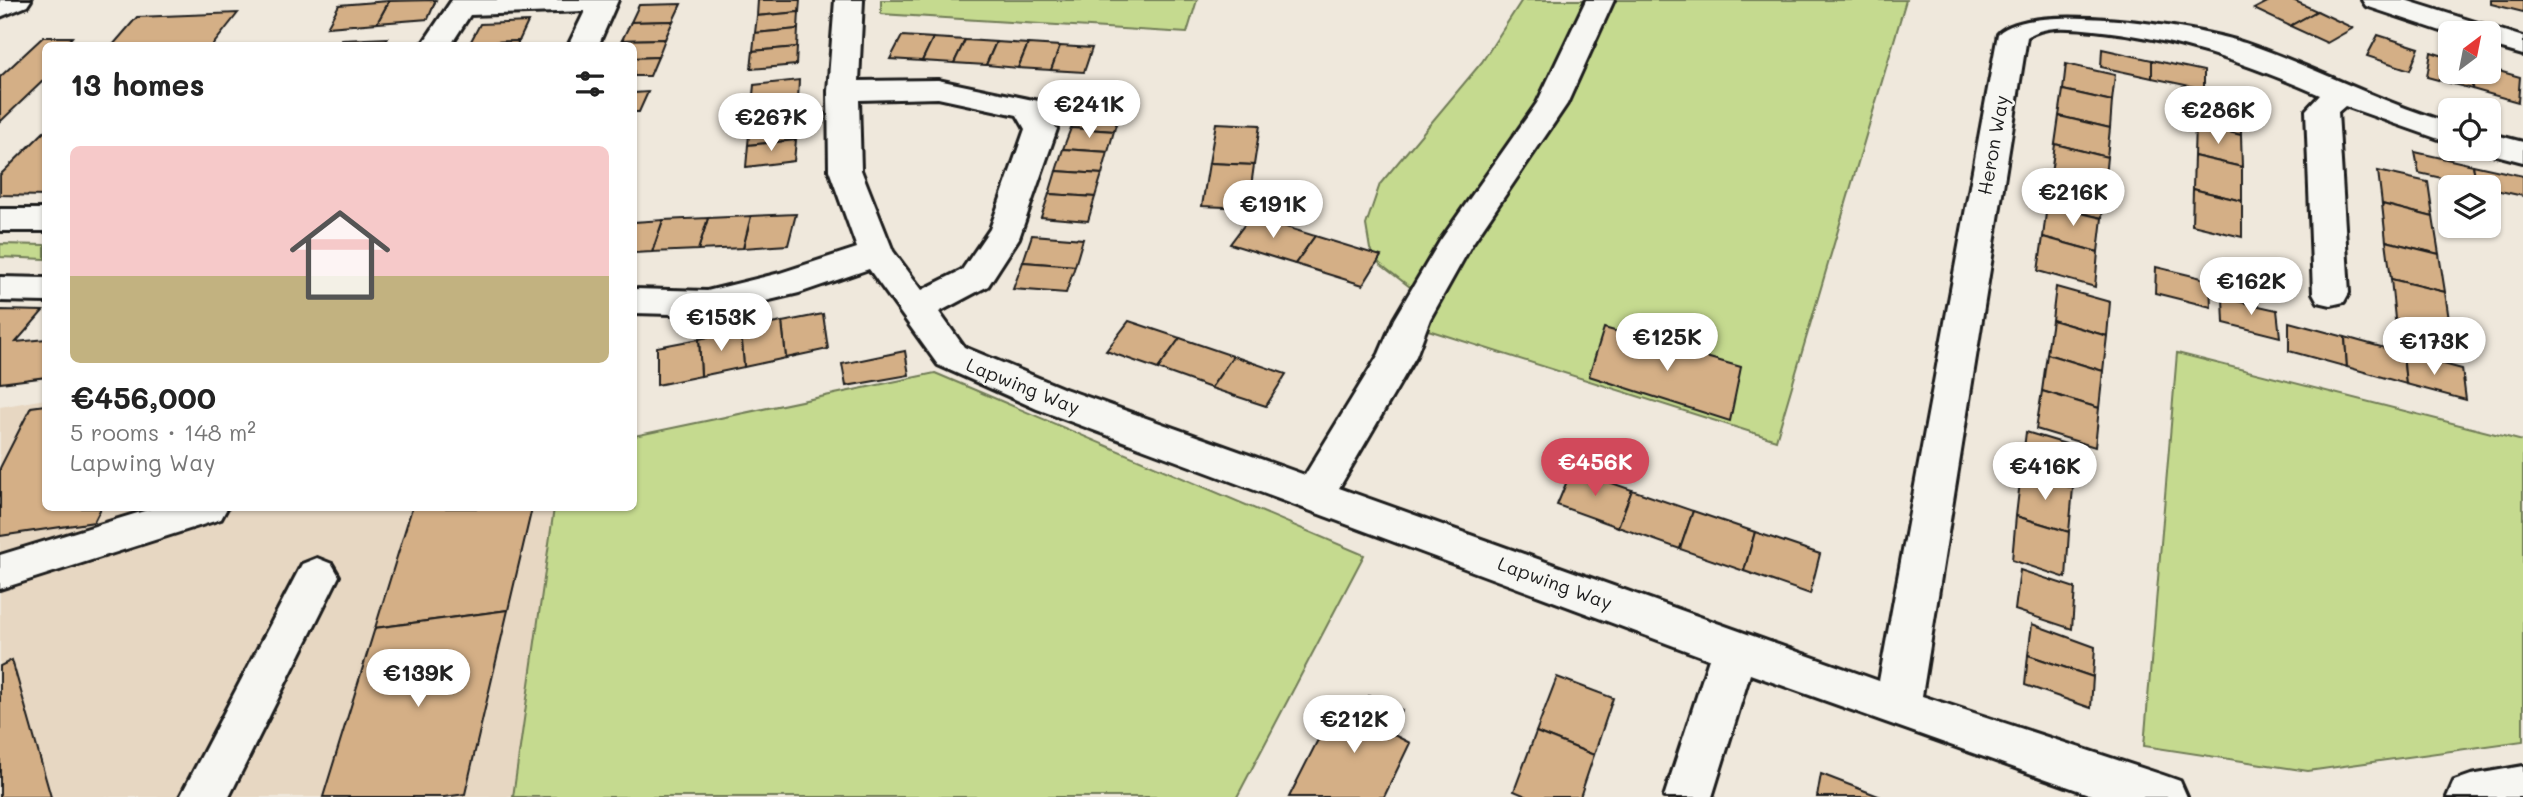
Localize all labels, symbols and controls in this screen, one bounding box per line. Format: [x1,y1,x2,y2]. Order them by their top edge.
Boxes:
north arrow [2438,21,2501,84]
map controls [2438,21,2501,238]
text: 13 homes [70,64,205,104]
icon: filters [571,65,609,103]
pin: €241K [1040,80,1138,140]
pin: €286K [2169,86,2267,146]
text: €241K [1053,88,1125,118]
street label: Heron Way [1971,93,2014,197]
pin: €267K [722,94,820,153]
text: €286K [2181,94,2255,124]
button: locate [2438,98,2501,161]
text: €267K [734,101,808,131]
pin: €216K [2024,168,2122,228]
button: layers [2438,175,2501,238]
text: €216K [2038,176,2108,206]
pin: €191K [1224,180,1322,240]
text: €191K [1239,188,1307,218]
icon: home [277,192,403,318]
pin: €162K [2202,258,2300,317]
text: €162K [2216,265,2286,295]
pin: €153K [672,294,770,353]
text: €153K [685,301,757,331]
pin: €125K [1618,314,1716,373]
pin: €173K [2385,318,2483,377]
text: €125K [1632,321,1702,351]
text: €173K [2399,325,2469,355]
street label: Lapwing Way [963,351,1084,420]
text: €456,000 [70,377,216,417]
text: 5 rooms · 148 m² [70,417,256,447]
pin: €456K [1546,438,1644,498]
pin: €416K [1996,442,2094,502]
text: €456K [1557,446,1633,476]
text: Lapwing Way [70,447,215,477]
text: €416K [2009,450,2081,480]
street label: Lapwing Way [1494,550,1616,615]
pin: €139K [369,650,467,709]
text: €139K [382,657,454,687]
pin: €212K [1305,696,1403,755]
text: €212K [1319,703,1389,733]

